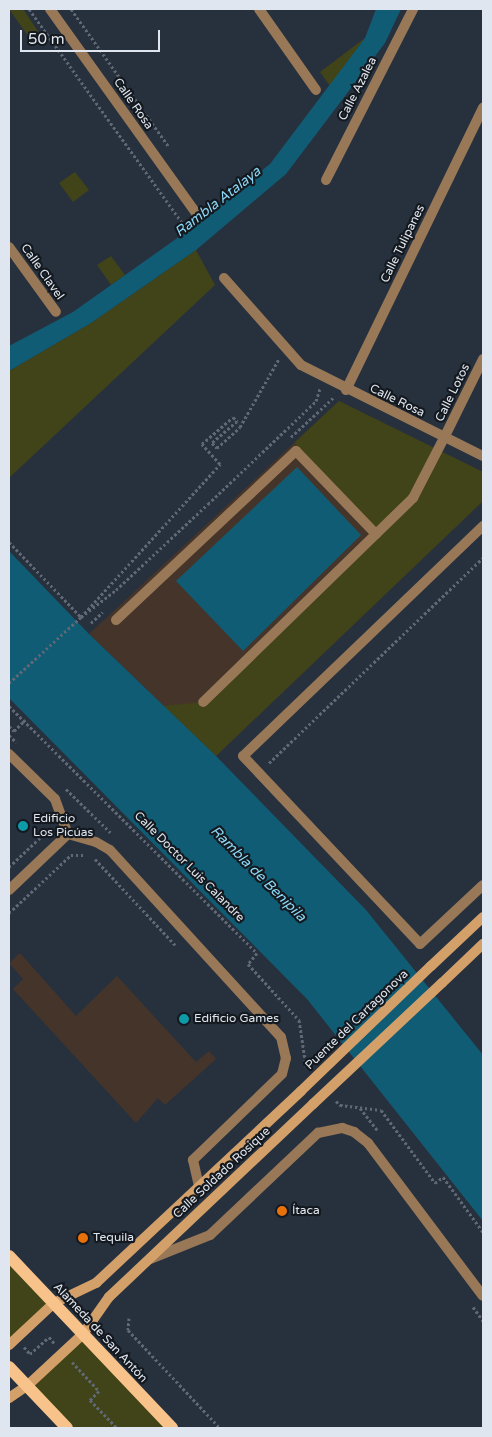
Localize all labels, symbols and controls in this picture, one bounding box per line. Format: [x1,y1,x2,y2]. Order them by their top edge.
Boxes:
scale bar [22,20,162,52]
text: 50 m [28,30,65,48]
street label: Calle Azalea [336,55,380,123]
street label: Calle Rosa [110,76,156,132]
water label: Rambla Atalaya [172,163,264,241]
street label: Calle Tulipanes [378,203,428,285]
street label: Calle Clavel [17,241,67,303]
street label: Calle Lotos [433,362,473,424]
street label: Calle Rosa [367,382,427,420]
street label: Calle Doctor Luis Calandre [131,809,247,925]
place label: Edificio Los Picúas [33,812,93,840]
marker: Edificio Los Picúas [17,820,29,832]
water label: Rambla de Benipila [207,823,309,925]
street label: Puente del Cartagonova [303,967,411,1073]
place label: Edificio Games [194,1012,279,1026]
marker: Edificio Games [178,1013,190,1025]
street label: Calle Soldado Rosique [171,1124,273,1222]
place label: Ítaca [292,1204,320,1218]
marker: Ítaca [276,1205,288,1217]
place label: Tequila [93,1231,134,1245]
marker: Tequila [77,1232,89,1244]
street label: Alameda de San Antón [50,1280,150,1386]

